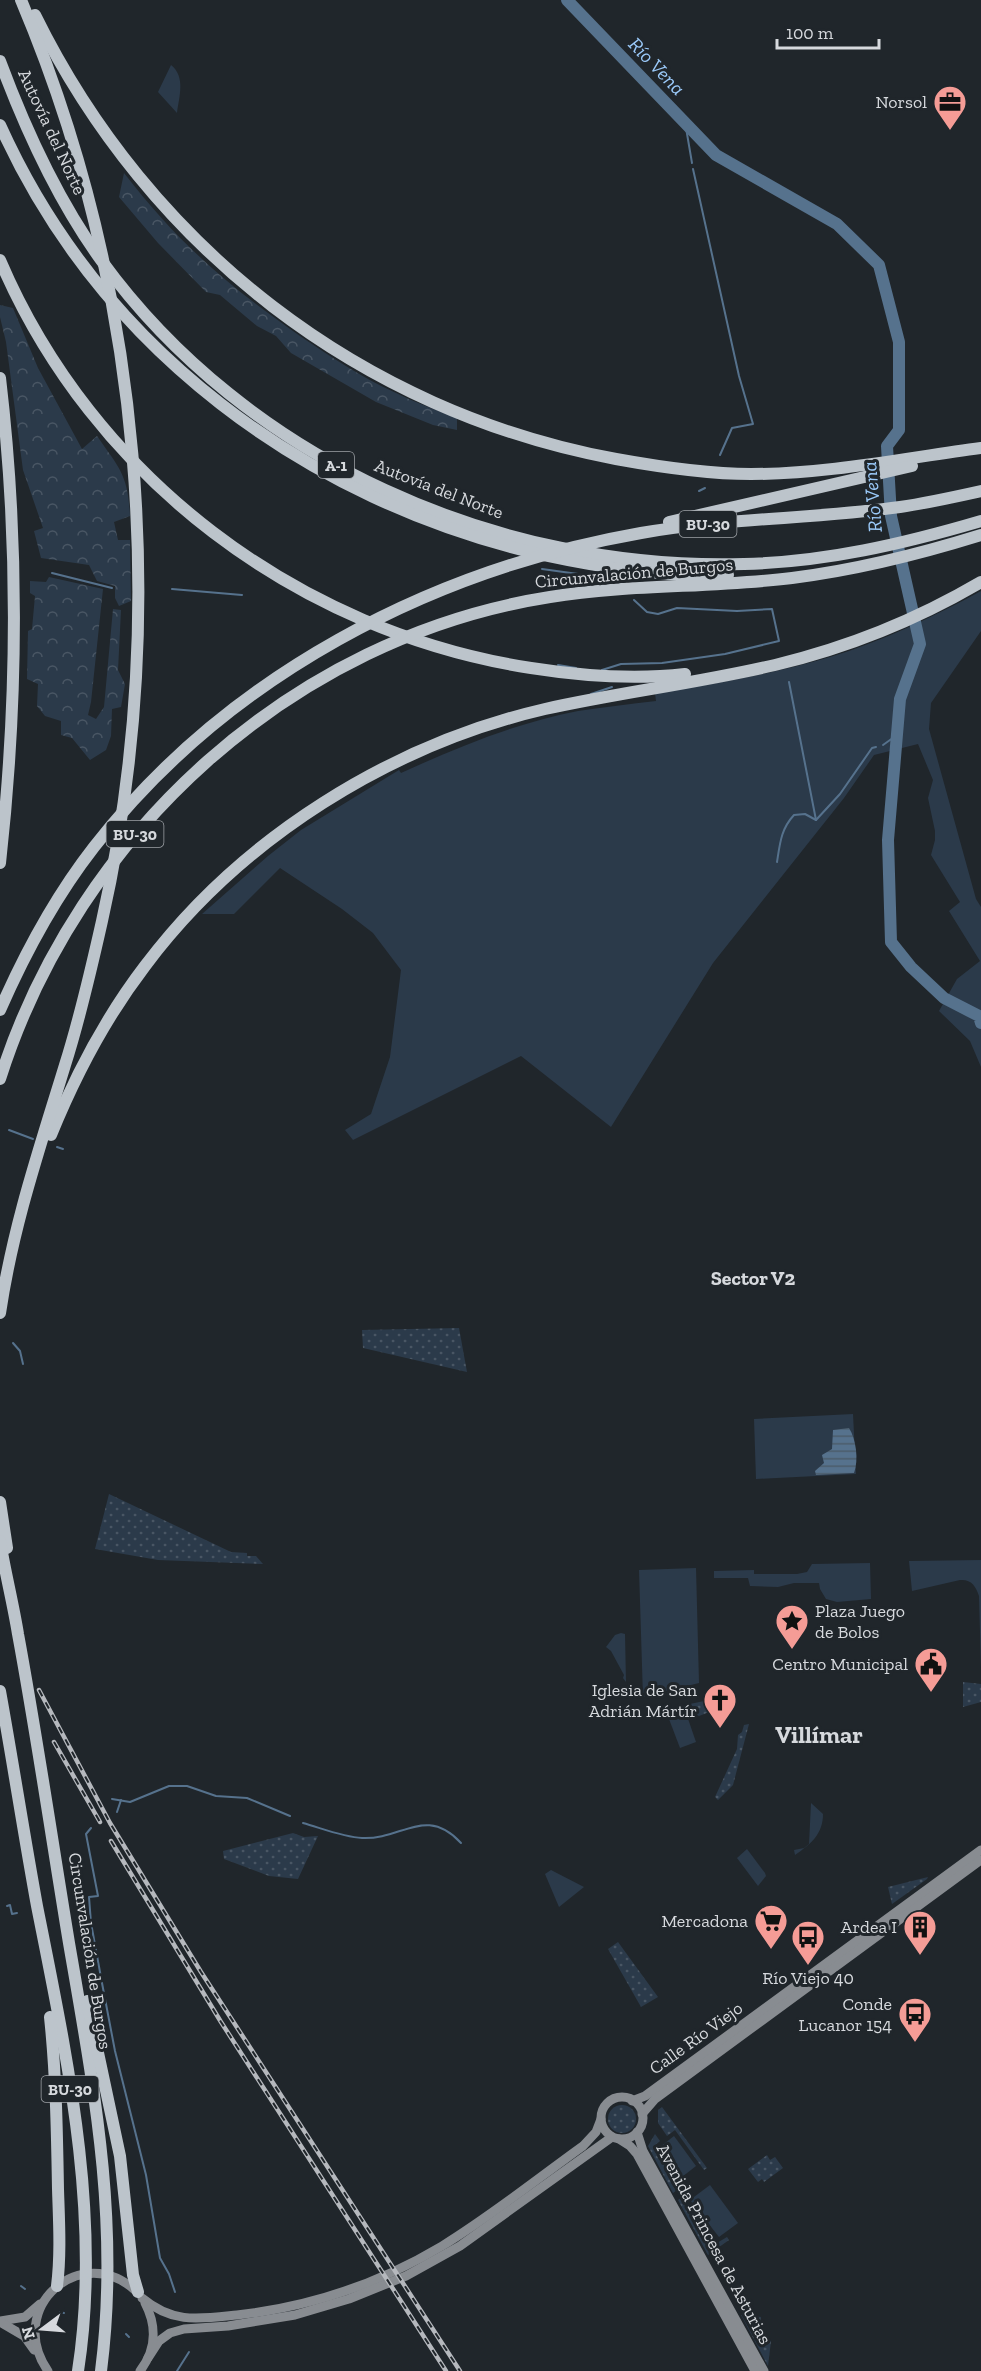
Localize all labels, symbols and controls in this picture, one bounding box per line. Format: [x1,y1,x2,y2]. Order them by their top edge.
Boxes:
scale bar [777,12,879,50]
text: 100 m [786,22,834,44]
water label: Río Vena [624,32,690,100]
street label: Autovía del Norte [13,66,91,198]
office icon: Norsol [932,84,968,131]
place label: Norsol [875,91,927,113]
road number: A-1 [318,452,354,478]
street label: Autovía del Norte [372,454,506,524]
water label: Río Vena [857,461,887,533]
road number: BU-30 [680,511,736,537]
street label: Circunvalación de Burgos [534,553,734,593]
road number: BU-30 [106,821,164,847]
district label: Sector V2 [711,1266,796,1290]
place label: Plaza Juego de Bolos [815,1600,905,1643]
place icon: Plaza Juego de Bolos [774,1603,810,1650]
public building icon: Centro Municipal [913,1646,949,1693]
place label: Centro Municipal [772,1653,908,1675]
place label: Iglesia de San Adrián Mártír [589,1679,698,1722]
church icon: Iglesia de San Adrián Mártír [702,1682,738,1729]
district label: Villímar [775,1720,863,1749]
street label: Circunvalación de Burgos [64,1851,116,2051]
supermarket icon: Mercadona [753,1903,789,1950]
building icon: Ardea I [902,1909,938,1956]
place label: Mercadona [661,1910,748,1932]
place label: Ardea I [841,1916,897,1938]
bus stop icon: Río Viejo 40 [790,1919,826,1966]
place label: Río Viejo 40 [762,1967,854,1989]
place label: Conde Lucanor 154 [798,1993,892,2036]
bus stop icon: Conde Lucanor 154 [897,1996,933,2043]
street label: Calle Río Viejo [645,1997,747,2079]
road number: BU-30 [42,2076,98,2102]
street label: Avenida Princesa de Asturias [652,2140,776,2348]
north arrow [12,2299,72,2359]
text: N [17,2325,39,2341]

